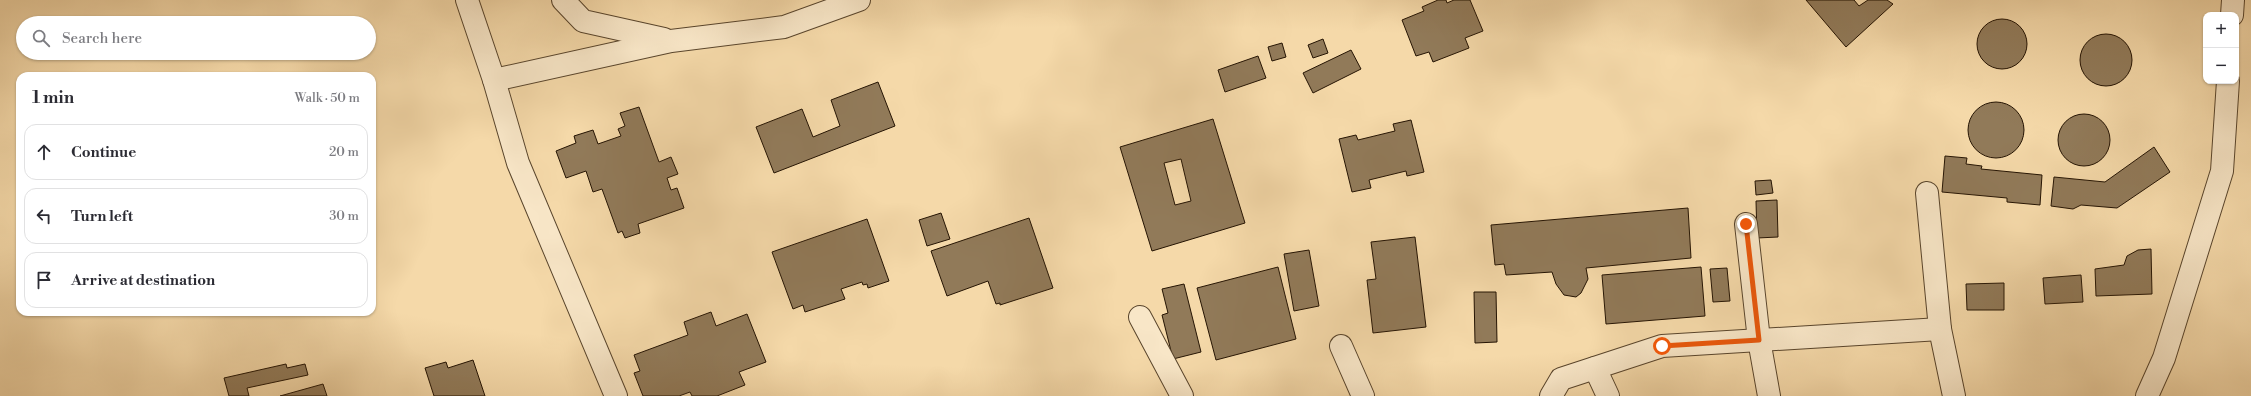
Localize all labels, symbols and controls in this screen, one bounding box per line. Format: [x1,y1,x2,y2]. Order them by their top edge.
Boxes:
map controls [2203,12,2239,84]
button: + [2203,12,2239,48]
search box [16,16,376,60]
icon: search [30,27,52,49]
text: Search here [62,29,142,48]
button: − [2203,48,2239,84]
text: 1 min [32,87,74,109]
text: Walk · 50 m [294,90,360,106]
icon: ahead [33,141,55,163]
text: Continue [71,143,136,162]
text: 20 m [329,144,359,160]
icon: left [33,205,55,227]
text: Turn left [71,207,133,226]
text: 30 m [329,208,359,224]
route end [1737,215,1755,233]
icon: arrive [33,269,55,291]
text: Arrive at destination [71,271,215,290]
route start [1653,337,1671,355]

